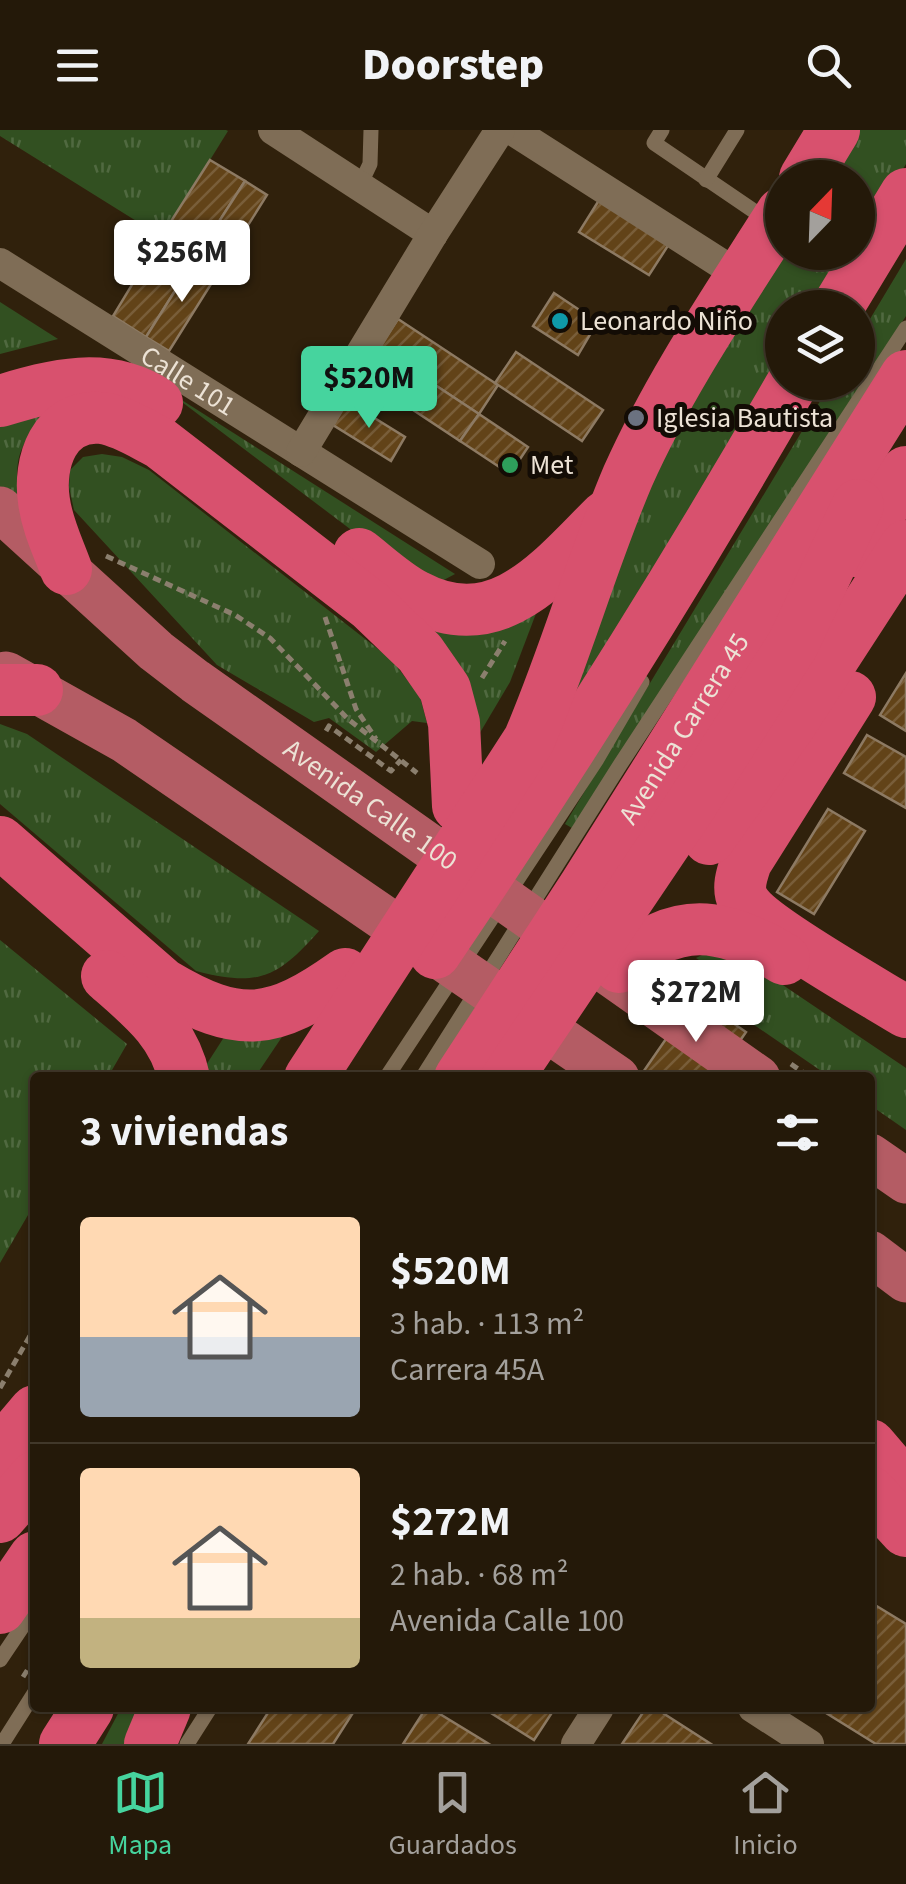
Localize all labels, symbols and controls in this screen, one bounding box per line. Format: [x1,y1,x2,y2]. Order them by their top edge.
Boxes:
text: Doorstep [362,33,544,97]
icon: menu [50,38,105,93]
icon: search [801,38,856,93]
north arrow [765,160,875,270]
map controls [765,160,875,400]
pin: $256M [112,220,252,305]
text: $256M [136,229,228,275]
button: layers [765,290,875,400]
place label: Leonardo Niño [580,301,753,341]
marker: Leonardo Niño [549,310,571,332]
street label: Calle 101 [133,336,243,426]
pin: $520M [299,346,439,431]
text: $520M [323,355,415,401]
place label: Iglesia Bautista [656,398,833,438]
marker: Iglesia Bautista [625,407,647,429]
place label: Met [530,445,574,485]
marker: Met [499,454,521,476]
street label: Avenida Carrera 45 [609,625,759,832]
street label: Avenida Calle 100 [275,729,466,880]
pin: $272M [626,960,766,1045]
text: $272M [650,969,742,1015]
text: 3 viviendas [80,1102,288,1162]
icon: filters [770,1105,825,1160]
text: $520M [390,1241,511,1301]
icon: home [160,1257,280,1377]
text: 3 hab. · 113 m² [390,1301,584,1347]
text: Carrera 45A [390,1347,544,1393]
text: $272M [390,1492,511,1552]
icon: home [160,1508,280,1628]
text: 2 hab. · 68 m² [390,1552,568,1598]
text: Avenida Calle 100 [390,1598,624,1644]
tab: Mapa [108,1765,172,1865]
tab: Guardados [389,1765,517,1865]
tab: Inicio [733,1765,798,1865]

